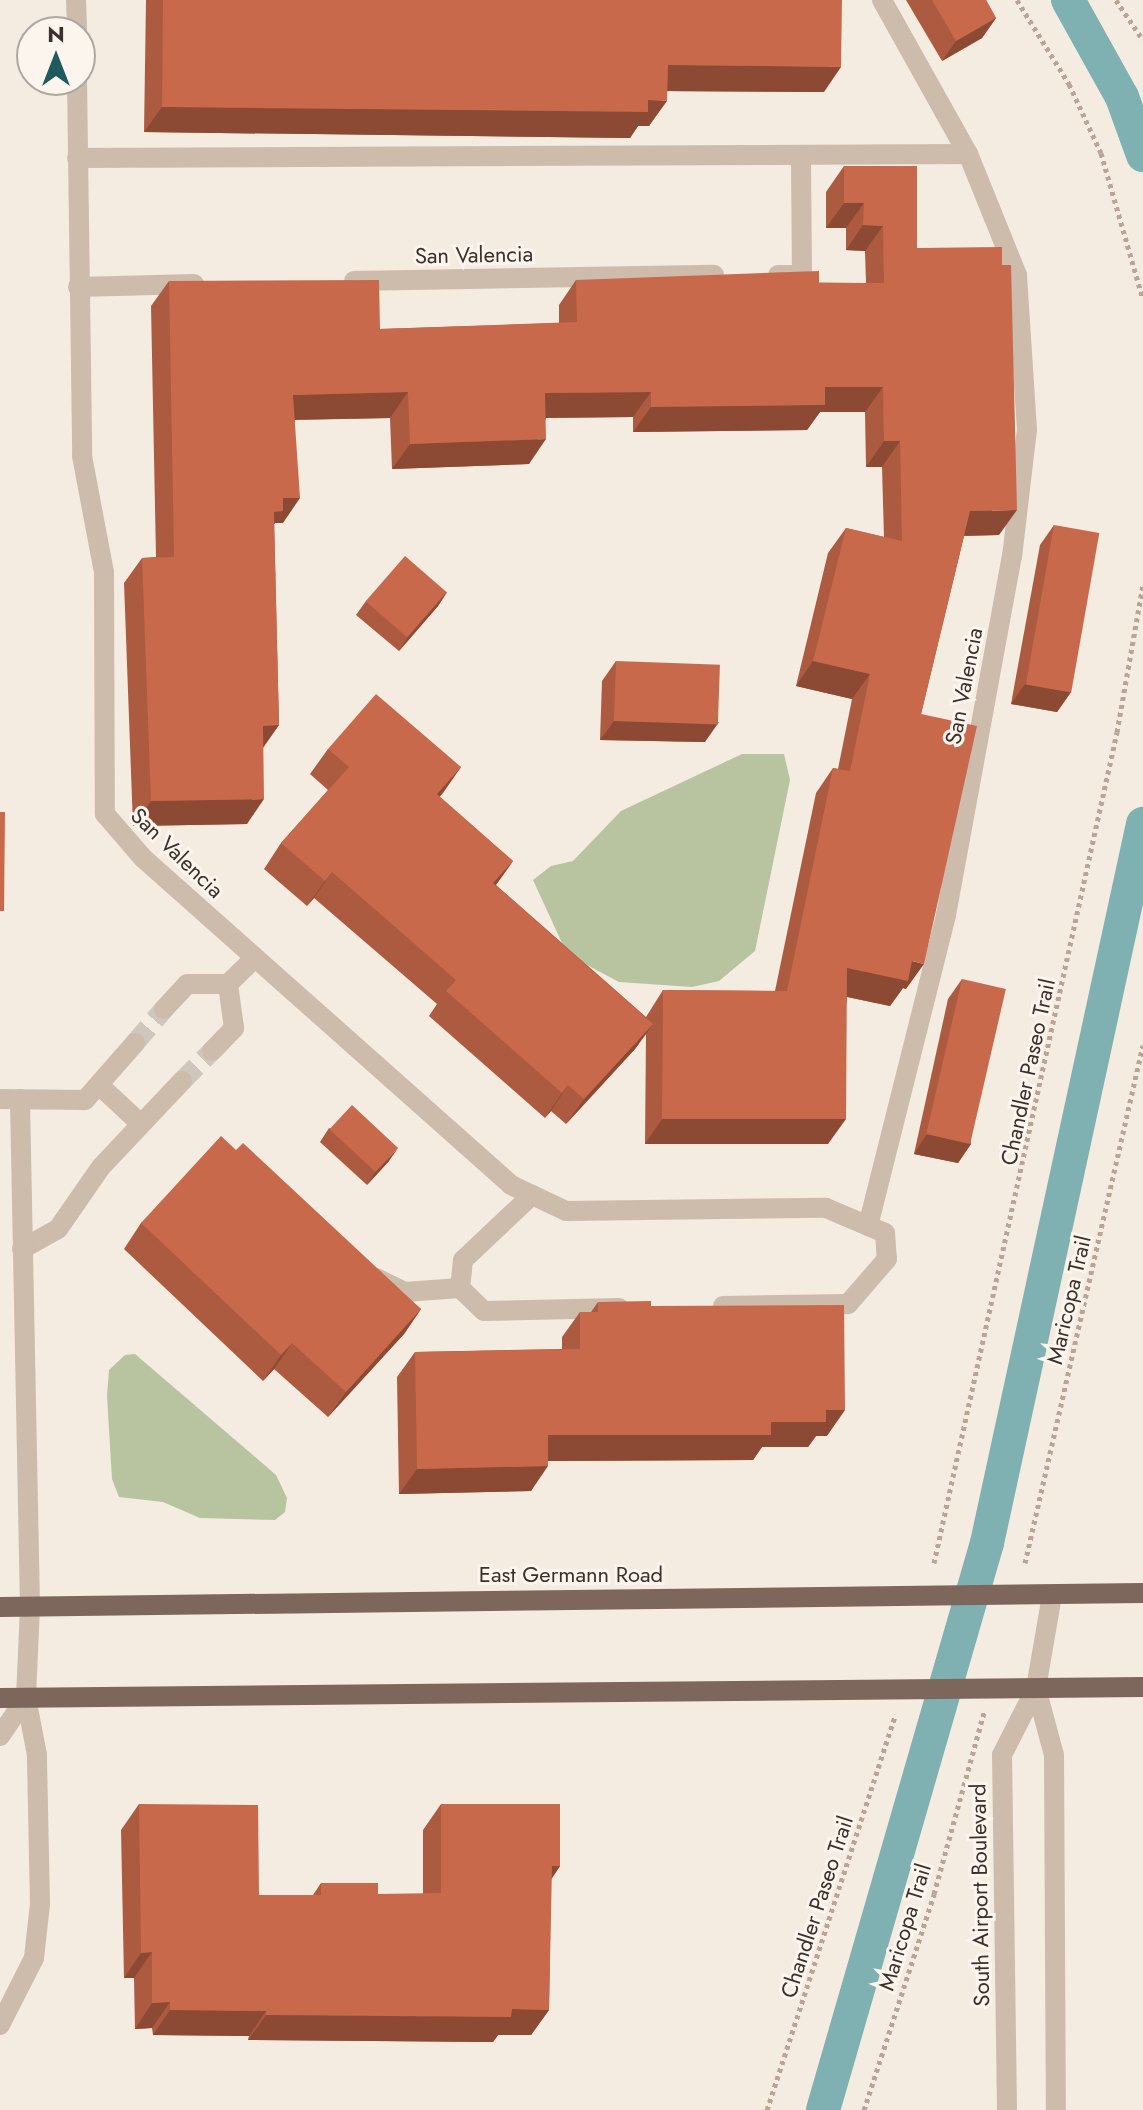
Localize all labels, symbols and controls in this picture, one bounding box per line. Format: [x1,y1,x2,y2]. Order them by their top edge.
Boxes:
north arrow [16,16,96,96]
text: N [47,18,65,50]
street label: San Valencia [415,241,533,269]
street label: San Valencia [940,625,988,747]
street label: San Valencia [125,802,229,904]
street label: Chandler Paseo Trail [995,976,1061,1168]
street label: Maricopa Trail [1041,1233,1097,1367]
street label: East Germann Road [479,1562,663,1588]
street label: South Airport Boulevard [965,1783,995,2007]
street label: Chandler Paseo Trail [775,1813,859,2001]
street label: Maricopa Trail [873,1860,937,1994]

